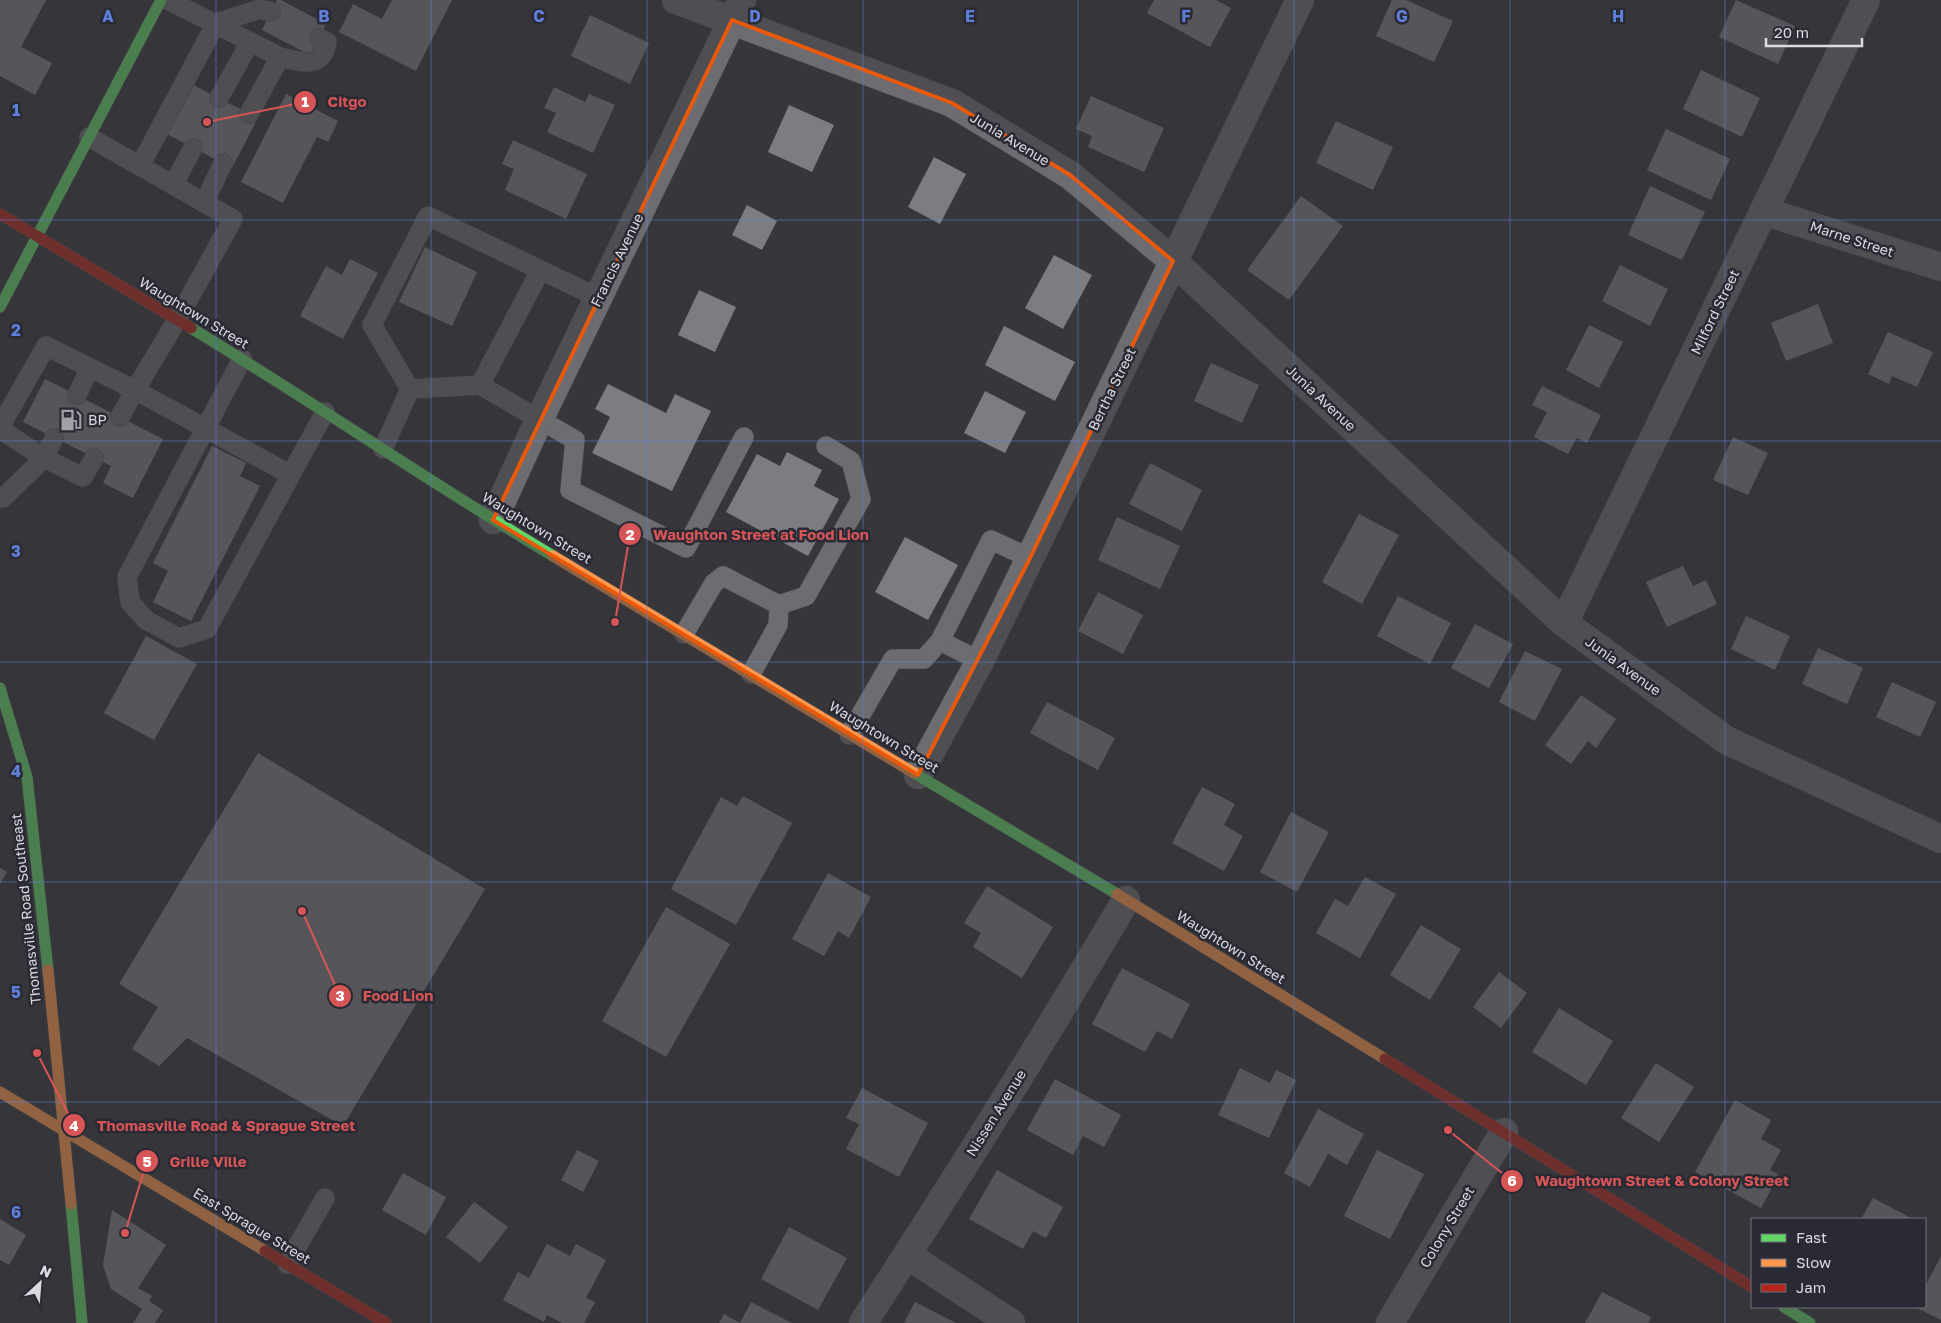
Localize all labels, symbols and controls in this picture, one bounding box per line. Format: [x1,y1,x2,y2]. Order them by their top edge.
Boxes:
text: A [102,6,114,26]
text: B [318,6,330,26]
text: C [533,6,545,26]
text: D [749,6,761,26]
text: E [965,6,975,26]
text: F [1181,6,1191,26]
text: G [1396,6,1408,26]
text: H [1612,6,1624,26]
scale bar [1766,15,1862,47]
text: 20 m [1774,23,1809,41]
callout: Citgo [293,87,377,117]
text: 1 [301,92,309,110]
text: Citgo [328,92,366,110]
text: 1 [12,100,20,120]
street label: Junia Avenue [968,108,1053,169]
street label: Francis Avenue [587,210,647,309]
street label: Marne Street [1808,217,1896,260]
street label: Milford Street [1687,267,1742,357]
street label: Waughtown Street [136,273,252,352]
text: 2 [11,320,21,340]
street label: Bertha Street [1084,344,1139,433]
street label: Junia Avenue [1283,361,1360,434]
fuel station icon: BP [58,407,84,433]
place label: BP [88,411,107,428]
street label: Waughtown Street [479,488,595,567]
callout: Waughton Street at Food Lion [618,519,879,549]
text: 2 [625,525,635,543]
text: Waughton Street at Food Lion [653,525,869,543]
text: 3 [11,541,21,561]
street label: Junia Avenue [1582,632,1664,699]
street label: Waughtown Street [826,697,942,776]
text: 4 [11,761,21,781]
street label: Thomasville Road Southeast [7,813,44,1006]
street label: Waughtown Street [1174,906,1289,987]
callout: Food Lion [328,981,443,1011]
text: 5 [11,982,21,1002]
text: 3 [335,986,345,1004]
text: Food Lion [363,986,433,1004]
street label: Nissen Avenue [962,1066,1029,1159]
callout: Thomasville Road & Sprague Street [62,1110,365,1140]
text: 4 [69,1116,79,1134]
text: Thomasville Road & Sprague Street [97,1116,355,1134]
callout: Grille Ville [134,1146,256,1176]
text: 5 [142,1152,152,1170]
text: Grille Ville [169,1152,247,1170]
callout: Waughtown Street & Colony Street [1500,1166,1799,1196]
text: 6 [1507,1171,1517,1189]
text: Waughtown Street & Colony Street [1535,1171,1789,1189]
street label: Colony Street [1416,1183,1477,1270]
street label: East Sprague Street [191,1184,314,1267]
text: 6 [11,1202,21,1222]
legend [1751,1218,1926,1308]
text: Fast [1796,1228,1827,1246]
text: Slow [1796,1253,1831,1271]
north arrow [15,1258,65,1308]
text: N [37,1261,54,1281]
text: Jam [1796,1278,1826,1296]

